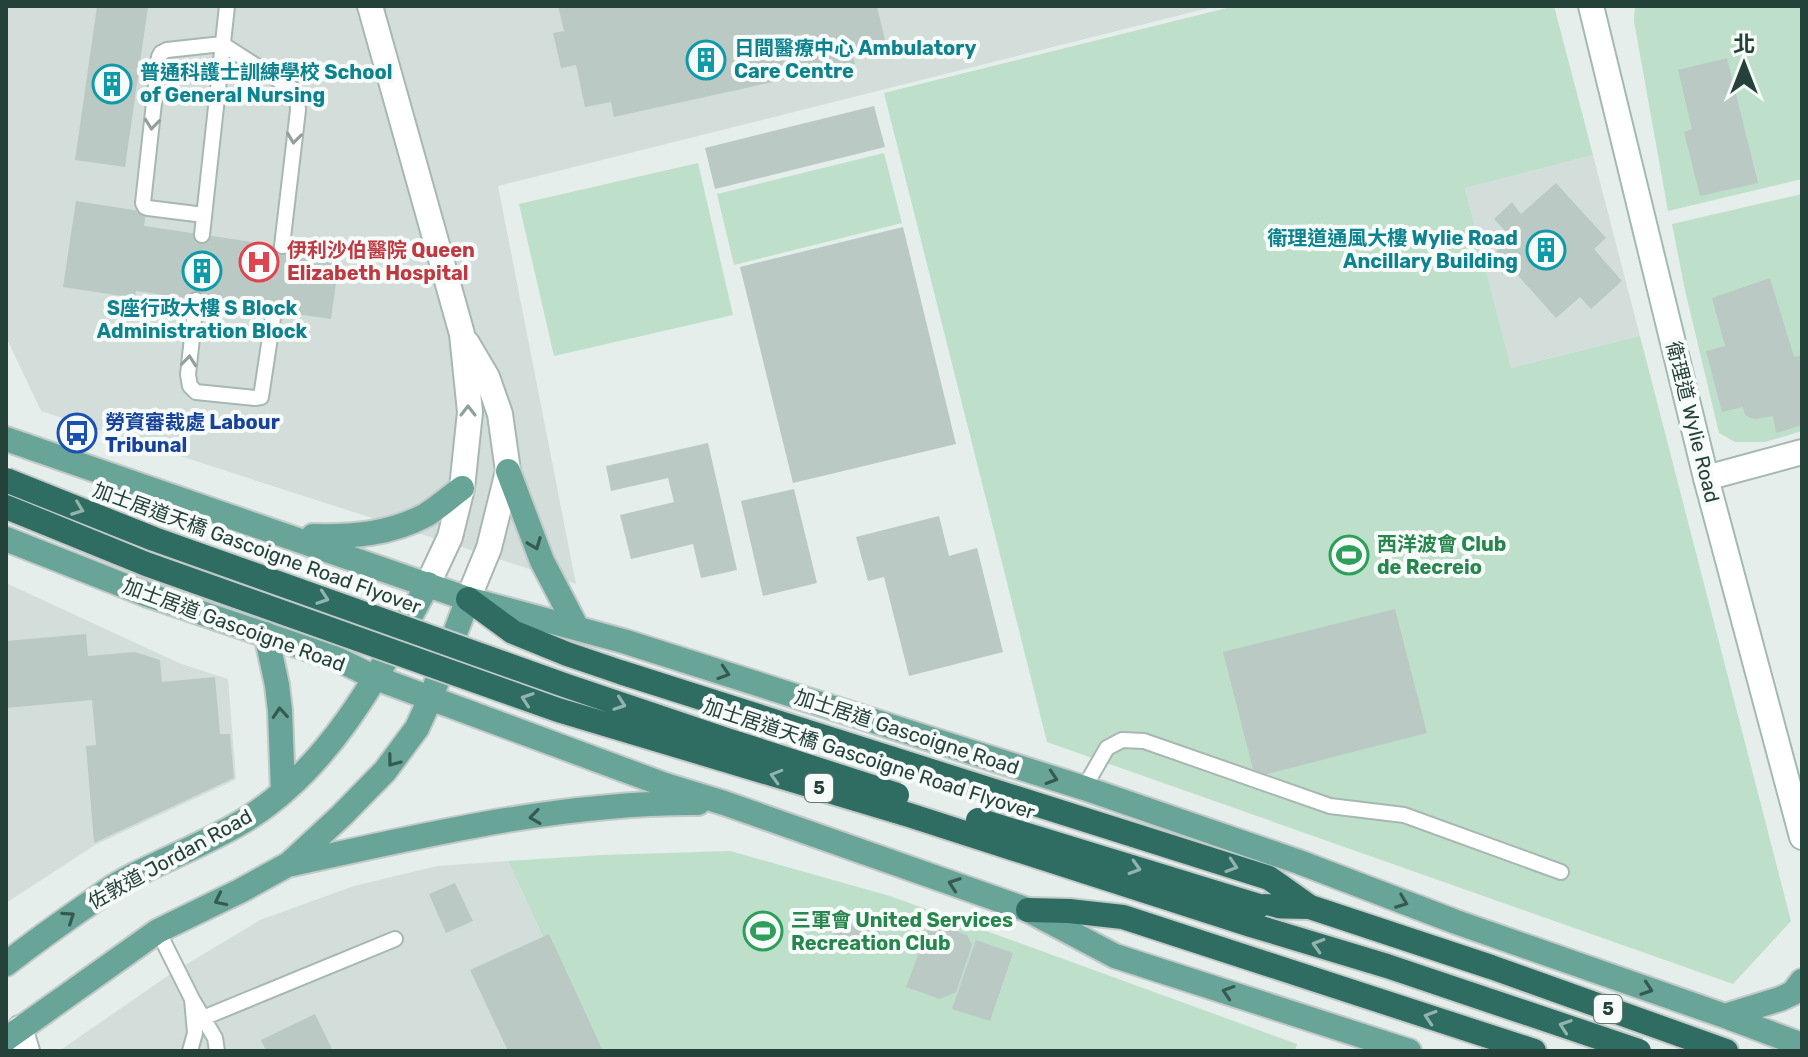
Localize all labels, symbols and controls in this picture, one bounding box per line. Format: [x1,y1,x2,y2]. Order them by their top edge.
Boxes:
north arrow [1704,24,1784,104]
text: 北 [1733,31,1755,58]
place label: 日間醫療中心 Ambulatory Care Centre [734,36,976,83]
building icon: 日間醫療中心 Ambulatory Care Centre [685,39,727,81]
place label: 普通科護士訓練學校 School of General Nursing [140,60,392,107]
building icon: 普通科護士訓練學校 School of General Nursing [91,63,133,105]
one-way arrow [143,118,160,131]
one-way arrow [286,132,303,145]
place label: 衛理道通風大樓 Wylie Road Ancillary Building [1267,226,1518,273]
building icon: 衛理道通風大樓 Wylie Road Ancillary Building [1525,229,1567,271]
place label: 伊利沙伯醫院 Queen Elizabeth Hospital [287,238,475,285]
hospital icon: 伊利沙伯醫院 Queen Elizabeth Hospital [238,241,280,283]
building icon: S座行政大樓 S Block Administration Block [181,250,223,292]
place label: S座行政大樓 S Block Administration Block [97,296,307,343]
street label: 衛理道 Wylie Road [1661,339,1725,505]
one-way arrow [181,354,198,367]
one-way arrow [459,404,477,417]
place label: 勞資審裁處 Labour Tribunal [105,410,280,457]
bus stop icon: 勞資審裁處 Labour Tribunal [56,412,98,454]
street label: 加士居道天橋 Gascoigne Road Flyover [90,477,425,619]
one-way arrow [70,499,84,516]
place label: 西洋波會 Club de Recreio [1377,532,1506,579]
sports icon: 西洋波會 Club de Recreio [1328,534,1370,576]
one-way arrow [525,536,542,550]
street label: 加士居道 Gascoigne Road [120,574,348,676]
one-way arrow [315,588,329,604]
one-way arrow [716,664,730,680]
street label: 加士居道 Gascoigne Road [792,684,1022,780]
one-way arrow [521,693,535,709]
one-way arrow [613,694,627,710]
street label: 加士居道天橋 Gascoigne Road Flyover [700,694,1038,824]
one-way arrow [272,706,289,719]
one-way arrow [388,752,403,767]
one-way arrow [1044,768,1058,784]
one-way arrow [769,769,783,785]
road number: 5 [805,774,833,802]
street label: 佐敦道 Jordan Road [84,804,256,914]
one-way arrow [528,808,542,825]
one-way arrow [1224,856,1238,872]
one-way arrow [1127,859,1141,875]
one-way arrow [948,877,962,893]
one-way arrow [214,890,229,906]
one-way arrow [1395,892,1409,909]
place label: 三軍會 United Services Recreation Club [791,908,1013,955]
sports icon: 三軍會 United Services Recreation Club [742,910,784,952]
one-way arrow [60,912,74,927]
one-way arrow [1312,938,1325,954]
one-way arrow [1640,980,1654,996]
one-way arrow [1222,986,1236,1002]
road number: 5 [1594,995,1622,1023]
one-way arrow [1424,1010,1438,1026]
one-way arrow [1559,1019,1573,1035]

